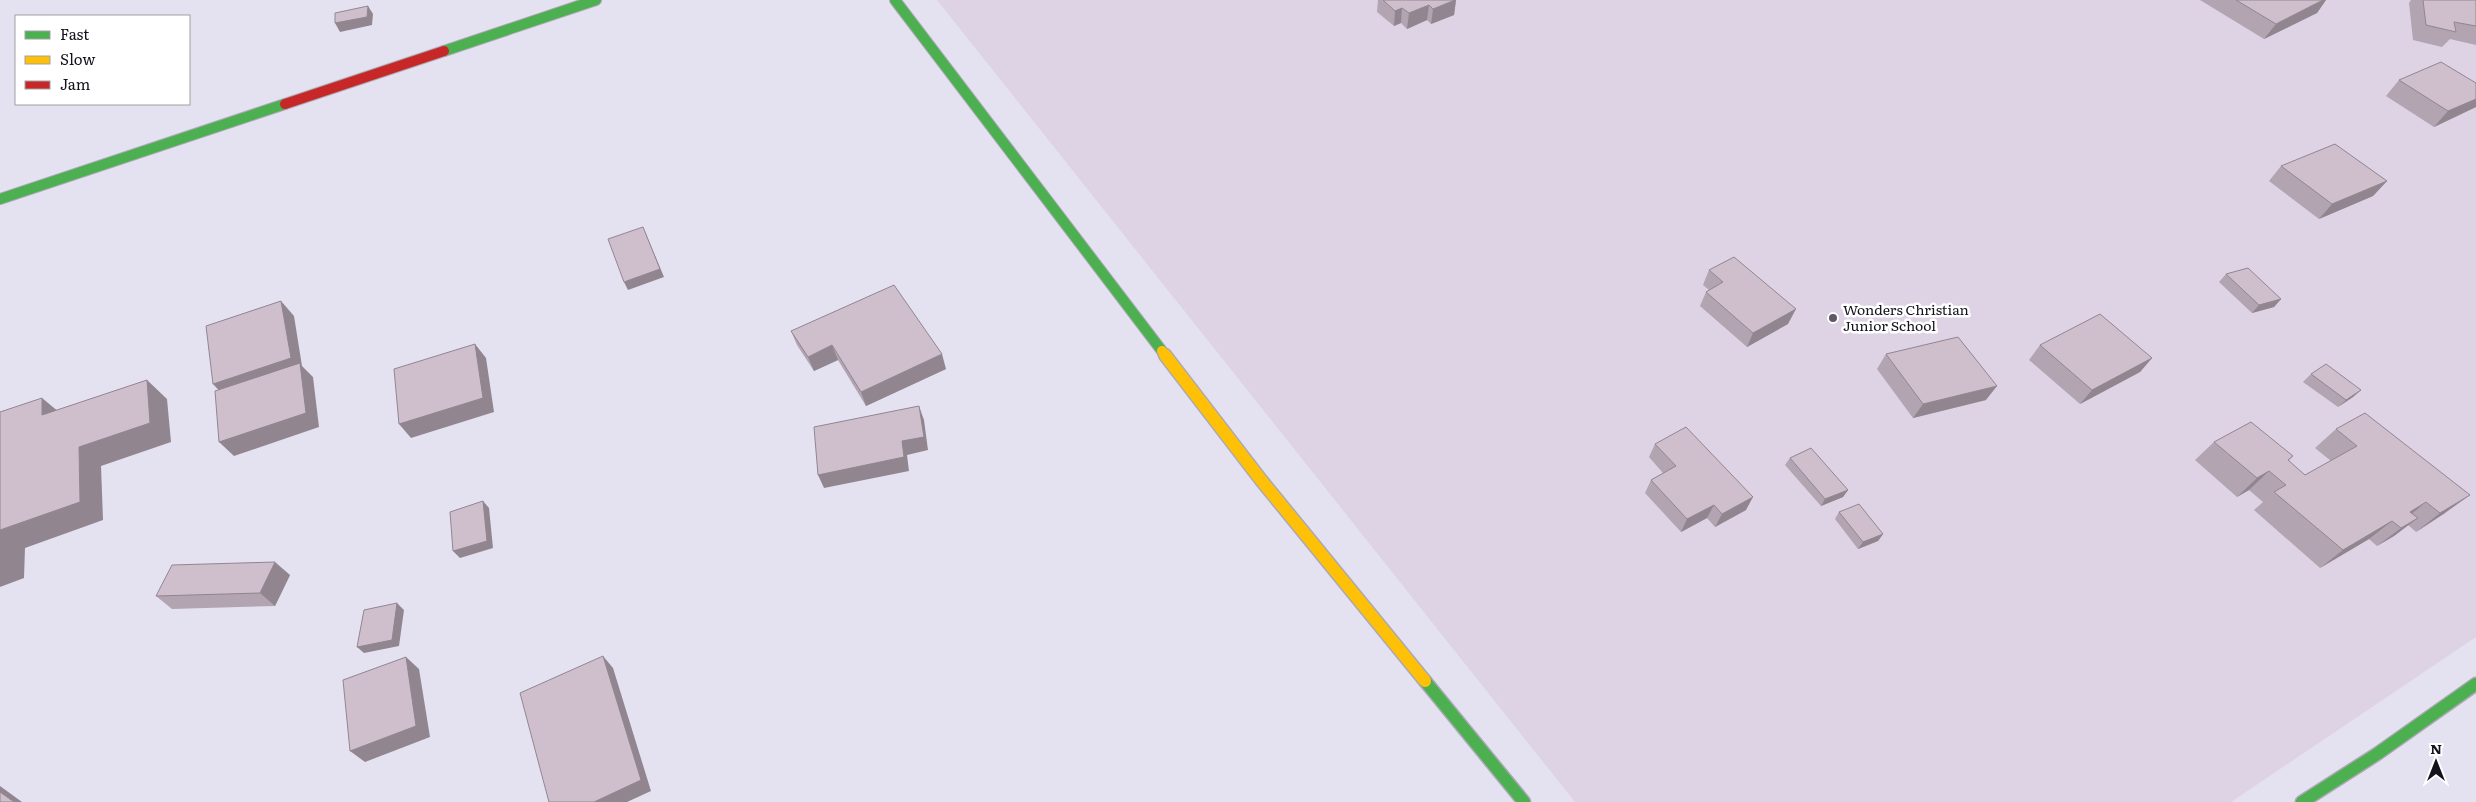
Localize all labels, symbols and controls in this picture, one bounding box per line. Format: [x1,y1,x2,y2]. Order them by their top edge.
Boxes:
legend [15,15,190,105]
text: Fast [60,22,89,45]
text: Slow [60,47,95,70]
text: Jam [60,72,91,95]
place label: Wonders Christian Junior School [1843,299,1969,335]
marker: Wonders Christian Junior School [1827,312,1839,324]
north arrow [2411,737,2461,787]
text: N [2430,738,2442,758]

